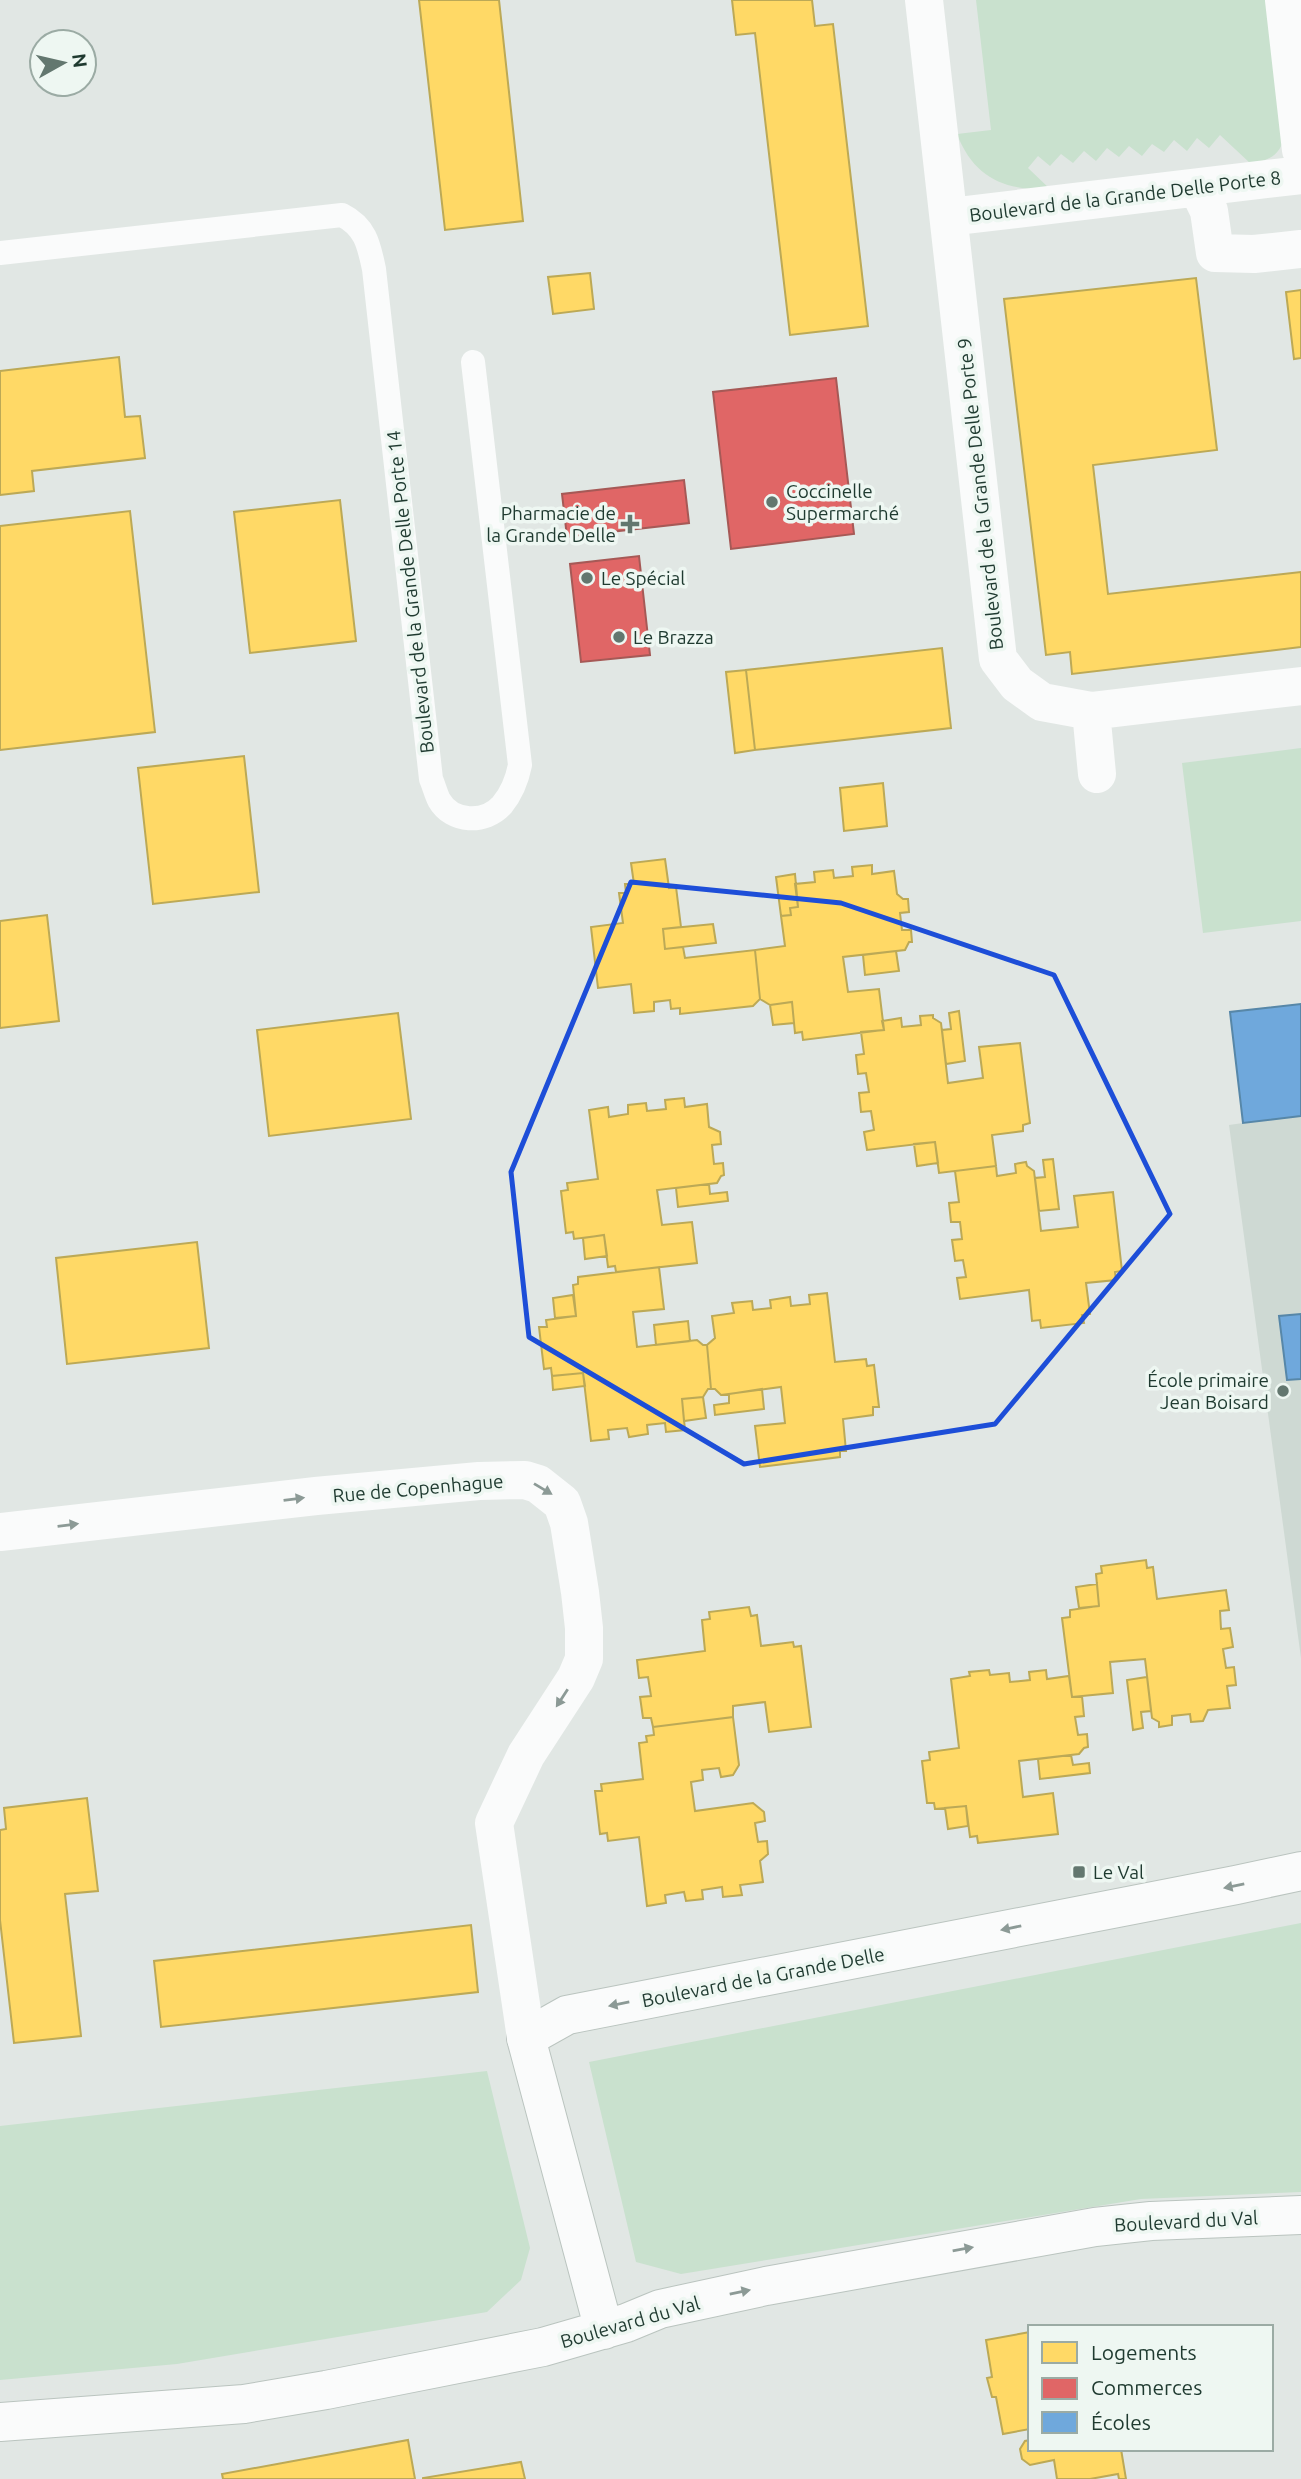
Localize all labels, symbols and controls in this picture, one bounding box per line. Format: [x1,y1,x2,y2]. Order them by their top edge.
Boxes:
north arrow [28,28,98,98]
text: N [68,52,92,69]
street label: Boulevard de la Grande Delle Porte 8 [968,166,1282,226]
street label: Boulevard de la Grande Delle Porte 9 [953,337,1007,651]
street label: Boulevard de la Grande Delle Porte 14 [382,430,438,754]
place label: Coccinelle Supermarché [786,480,899,524]
marker: Coccinelle Supermarché [764,494,780,510]
place label: Pharmacie de la Grande Delle [486,502,616,546]
marker: Pharmacie de la Grande Delle [622,516,638,532]
place label: Le Spécial [601,567,685,589]
marker: Le Spécial [579,570,595,586]
place label: Le Brazza [633,626,714,648]
marker: Le Brazza [611,629,627,645]
place label: École primaire Jean Boisard [1147,1369,1269,1413]
marker: École primaire Jean Boisard [1275,1383,1291,1399]
street label: Rue de Copenhague [332,1470,504,1506]
one-way arrow [533,1483,552,1495]
one-way arrow [283,1493,305,1504]
one-way arrow [57,1519,79,1530]
one-way arrow [556,1689,569,1708]
place label: Le Val [1093,1861,1144,1883]
marker: Le Val [1071,1864,1087,1880]
one-way arrow [1223,1880,1245,1891]
one-way arrow [1000,1923,1022,1934]
street label: Boulevard de la Grande Delle [640,1943,886,2011]
one-way arrow [608,1999,630,2010]
street label: Boulevard du Val [1114,2206,1258,2236]
one-way arrow [952,2243,974,2254]
one-way arrow [729,2286,751,2297]
street label: Boulevard du Val [558,2292,702,2352]
legend [1028,2325,1273,2451]
text: Logements [1091,2340,1197,2364]
text: Commerces [1091,2375,1202,2399]
text: Écoles [1091,2410,1151,2434]

